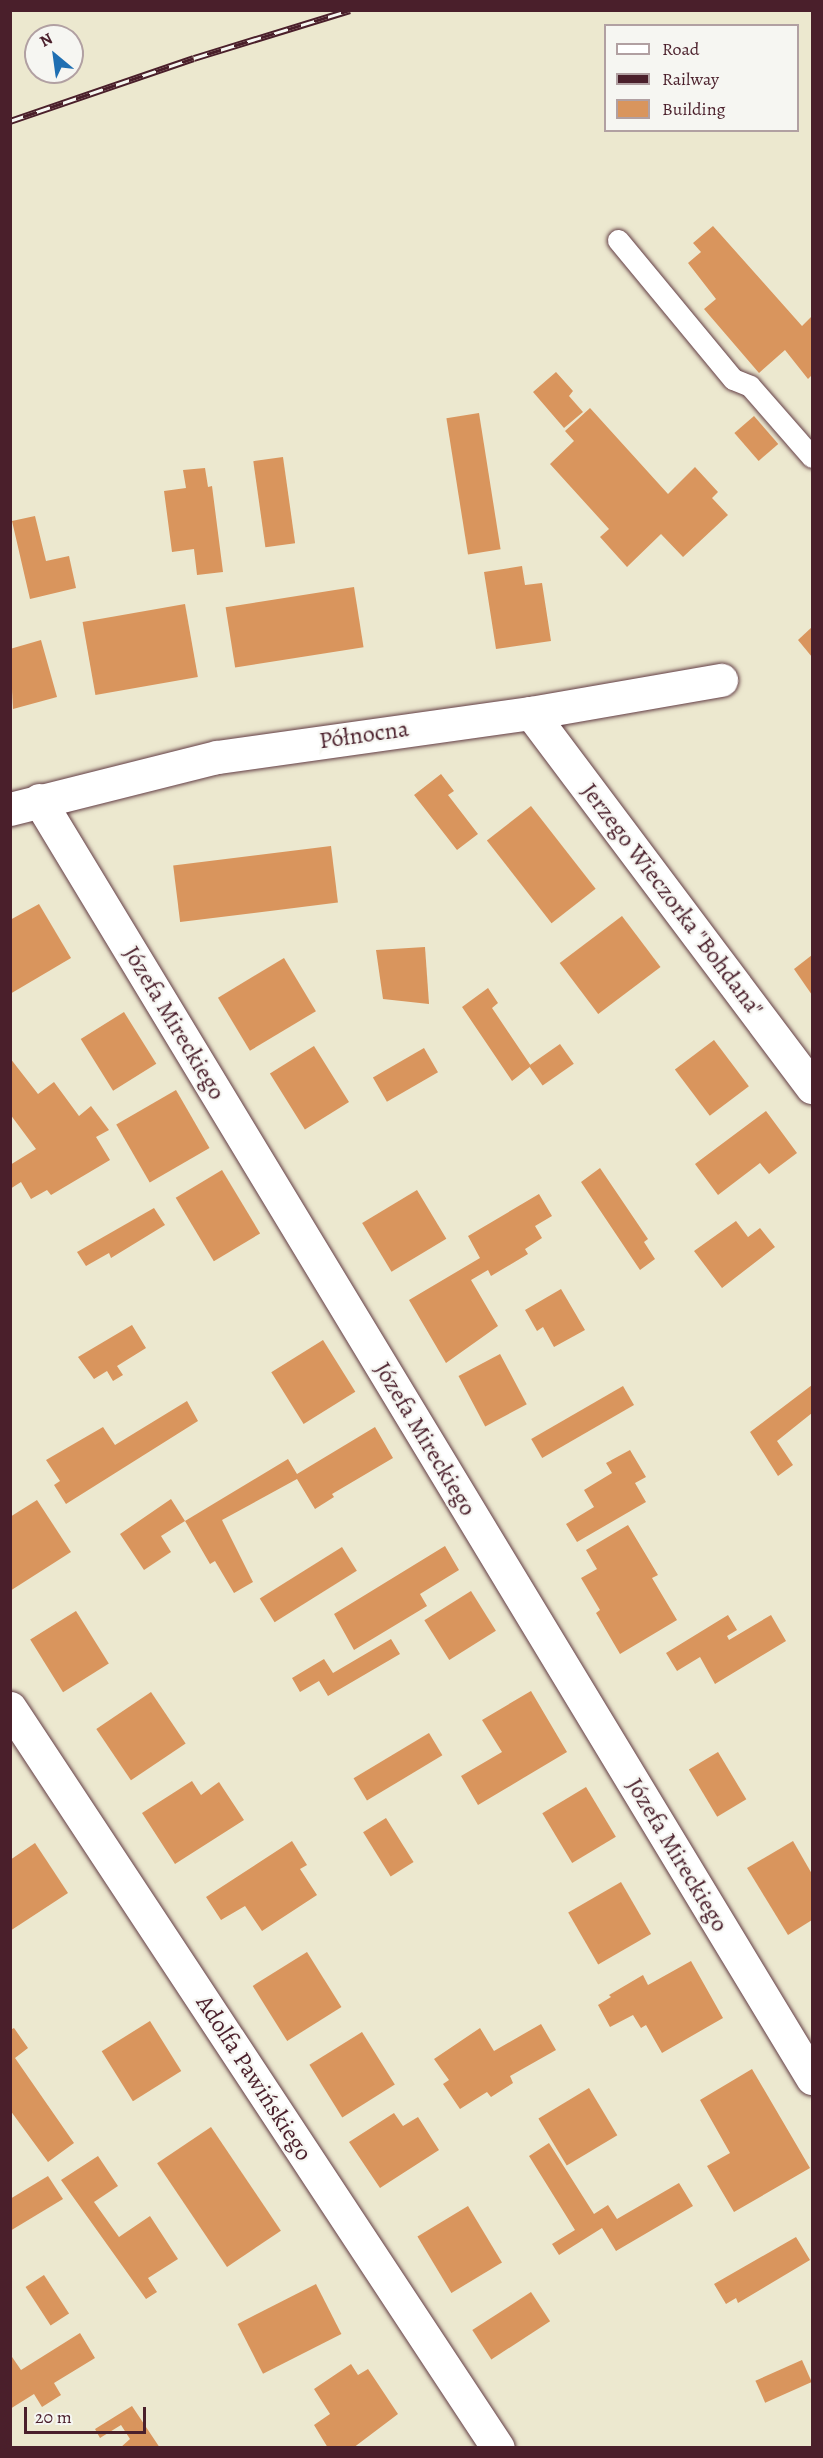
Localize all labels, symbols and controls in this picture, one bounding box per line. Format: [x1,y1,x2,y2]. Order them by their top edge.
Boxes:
north arrow [24,24,84,84]
legend [604,24,799,132]
text: N [36,28,57,52]
text: Road [662,37,699,61]
text: Railway [662,67,719,91]
text: Building [662,97,726,121]
street label: Północna [317,714,411,756]
street label: Jerzego Wieczorka "Bohdana" [575,777,769,1023]
street label: Józefa Mireckiego [117,941,231,1105]
street label: Józefa Mireckiego [368,1357,482,1521]
street label: Józefa Mireckiego [620,1773,734,1937]
street label: Adolfa Pawińskiego [190,1990,318,2166]
scale bar [27,2395,148,2433]
text: 20 m [35,2405,72,2429]

